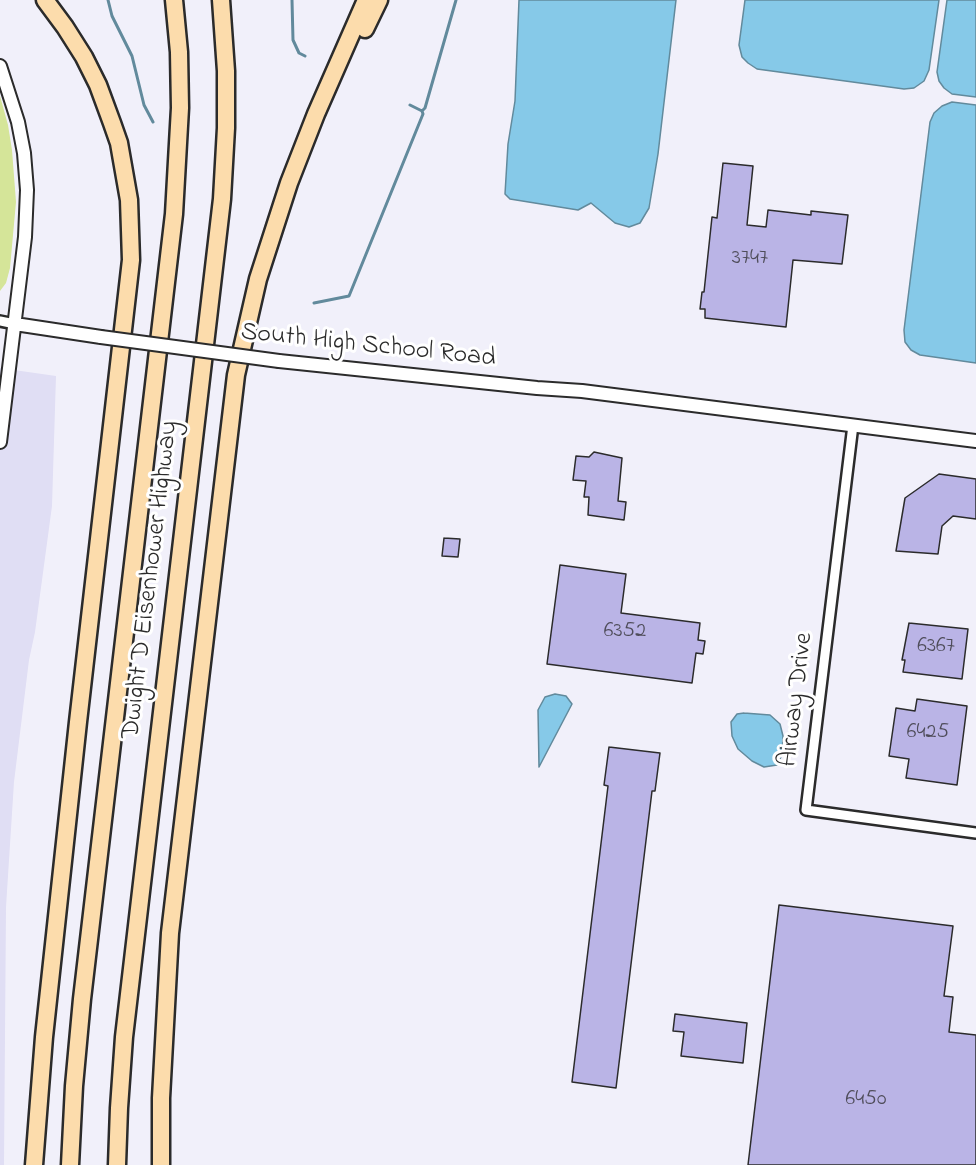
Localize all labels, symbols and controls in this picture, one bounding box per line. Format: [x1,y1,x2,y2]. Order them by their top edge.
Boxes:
house number: 3747 [732,246,768,272]
street label: South High School Road [239,318,497,376]
street label: Dwight D Eisenhower Highway [117,419,187,741]
house number: 6352 [604,619,646,645]
street label: Airway Drive [774,631,822,769]
house number: 6367 [917,634,955,660]
house number: 6425 [907,720,949,746]
house number: 6450 [846,1087,886,1113]

